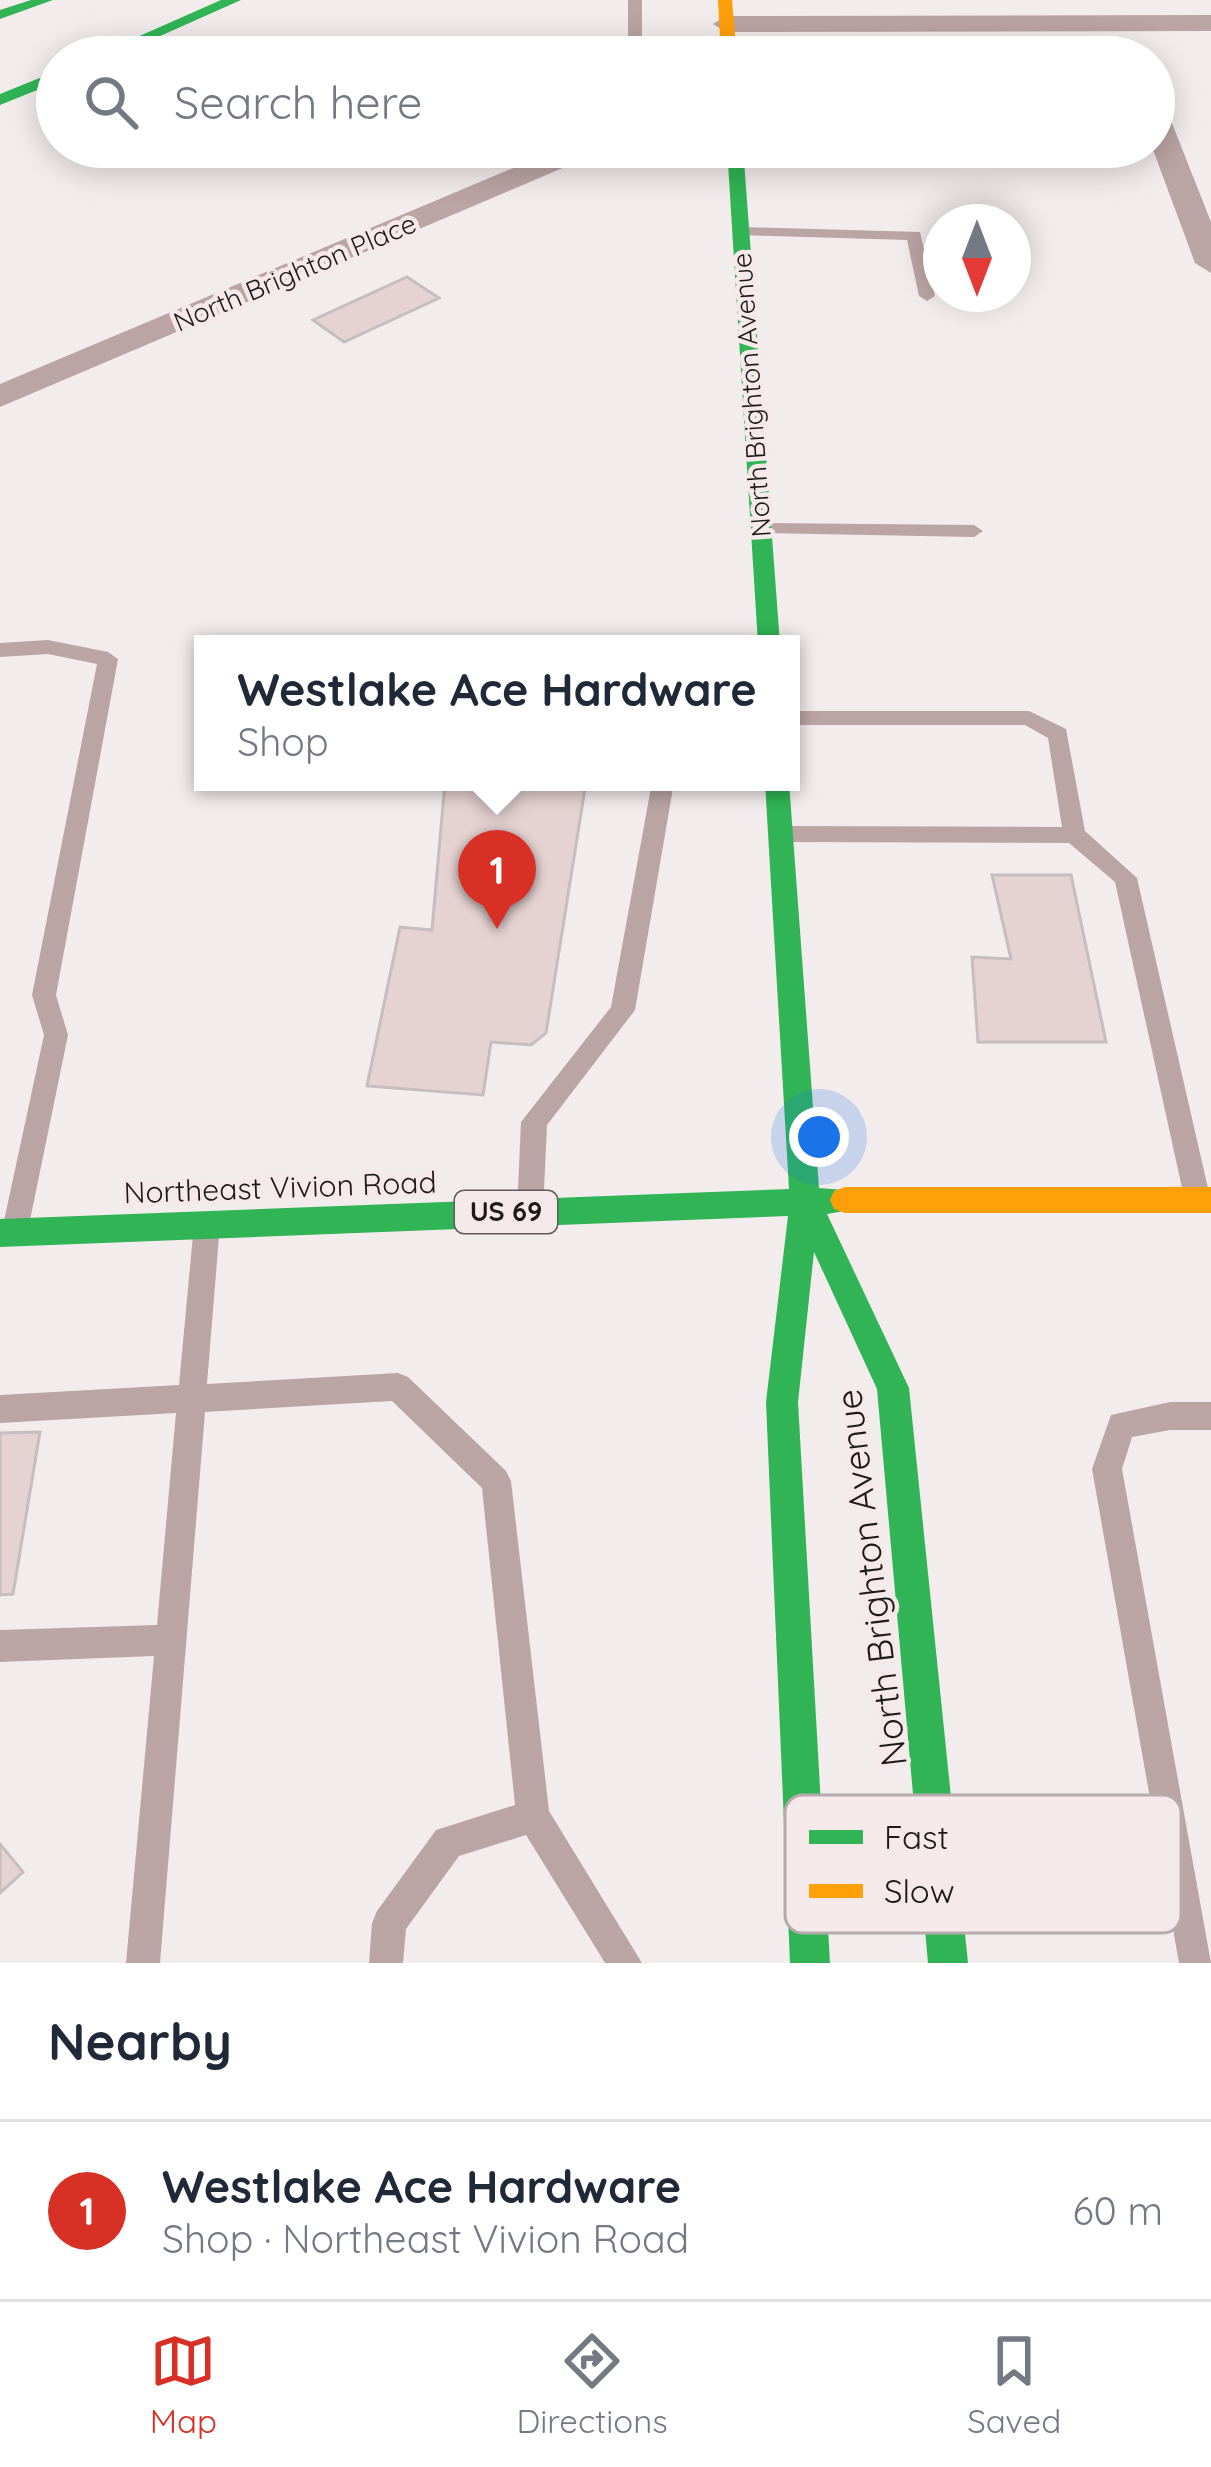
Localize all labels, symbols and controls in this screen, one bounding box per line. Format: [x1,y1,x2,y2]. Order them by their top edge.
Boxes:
search box [36,36,1175,168]
icon: search [78,69,144,135]
text: Search here [174,74,422,130]
north arrow [923,204,1031,312]
street label: North Brighton Place [168,206,421,339]
street label: North Brighton Avenue [724,252,778,538]
popup [194,635,800,791]
text: Westlake Ace Hardware [237,661,757,717]
text: Shop [237,717,329,766]
pin: 1 [458,830,536,929]
your location [789,1107,849,1167]
street label: Northeast Vivion Road [123,1163,437,1211]
road number: US 69 [455,1191,557,1233]
street label: North Brighton Avenue [825,1387,916,1769]
legend [785,1795,1181,1933]
text: Fast [884,1816,949,1857]
text: Slow [884,1870,955,1911]
text: Nearby [48,2009,232,2073]
text: Westlake Ace Hardware [162,2158,681,2214]
text: 1 [79,2186,95,2235]
text: 60 m [1073,2186,1163,2235]
text: Shop · Northeast Vivion Road [162,2214,689,2263]
tab: Map [150,2328,217,2441]
tab: Directions [516,2328,668,2441]
tab: Saved [967,2328,1061,2441]

